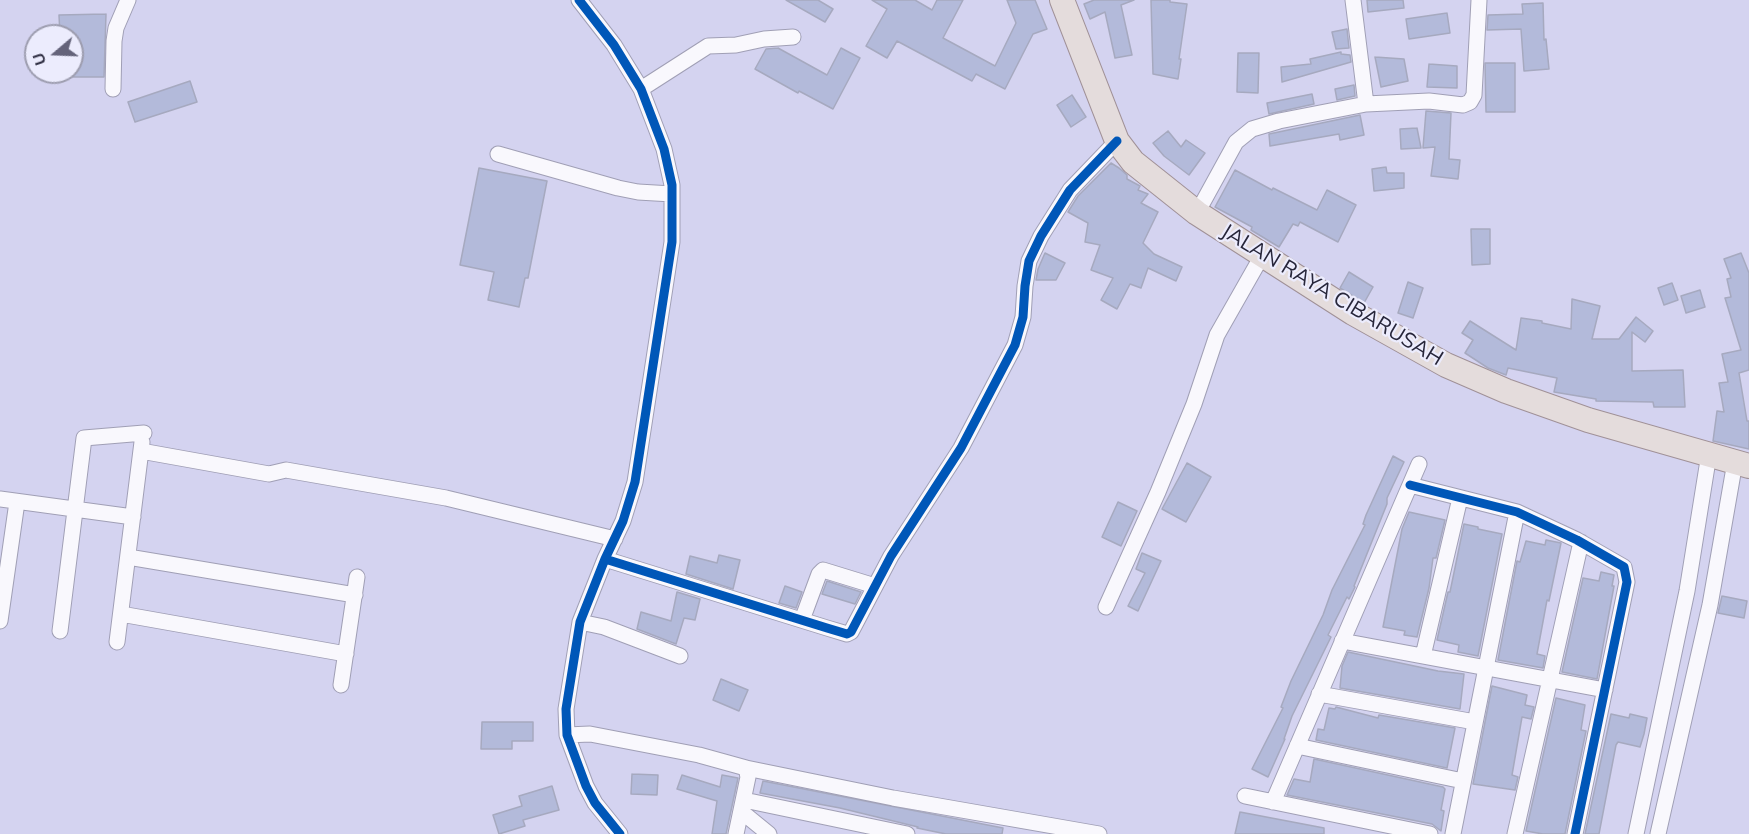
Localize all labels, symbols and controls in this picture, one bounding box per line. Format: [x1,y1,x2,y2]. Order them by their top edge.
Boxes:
north arrow [24,24,84,84]
text: U [27,50,50,68]
street label: JALAN RAYA CIBARUSAH [1216,219,1448,371]

